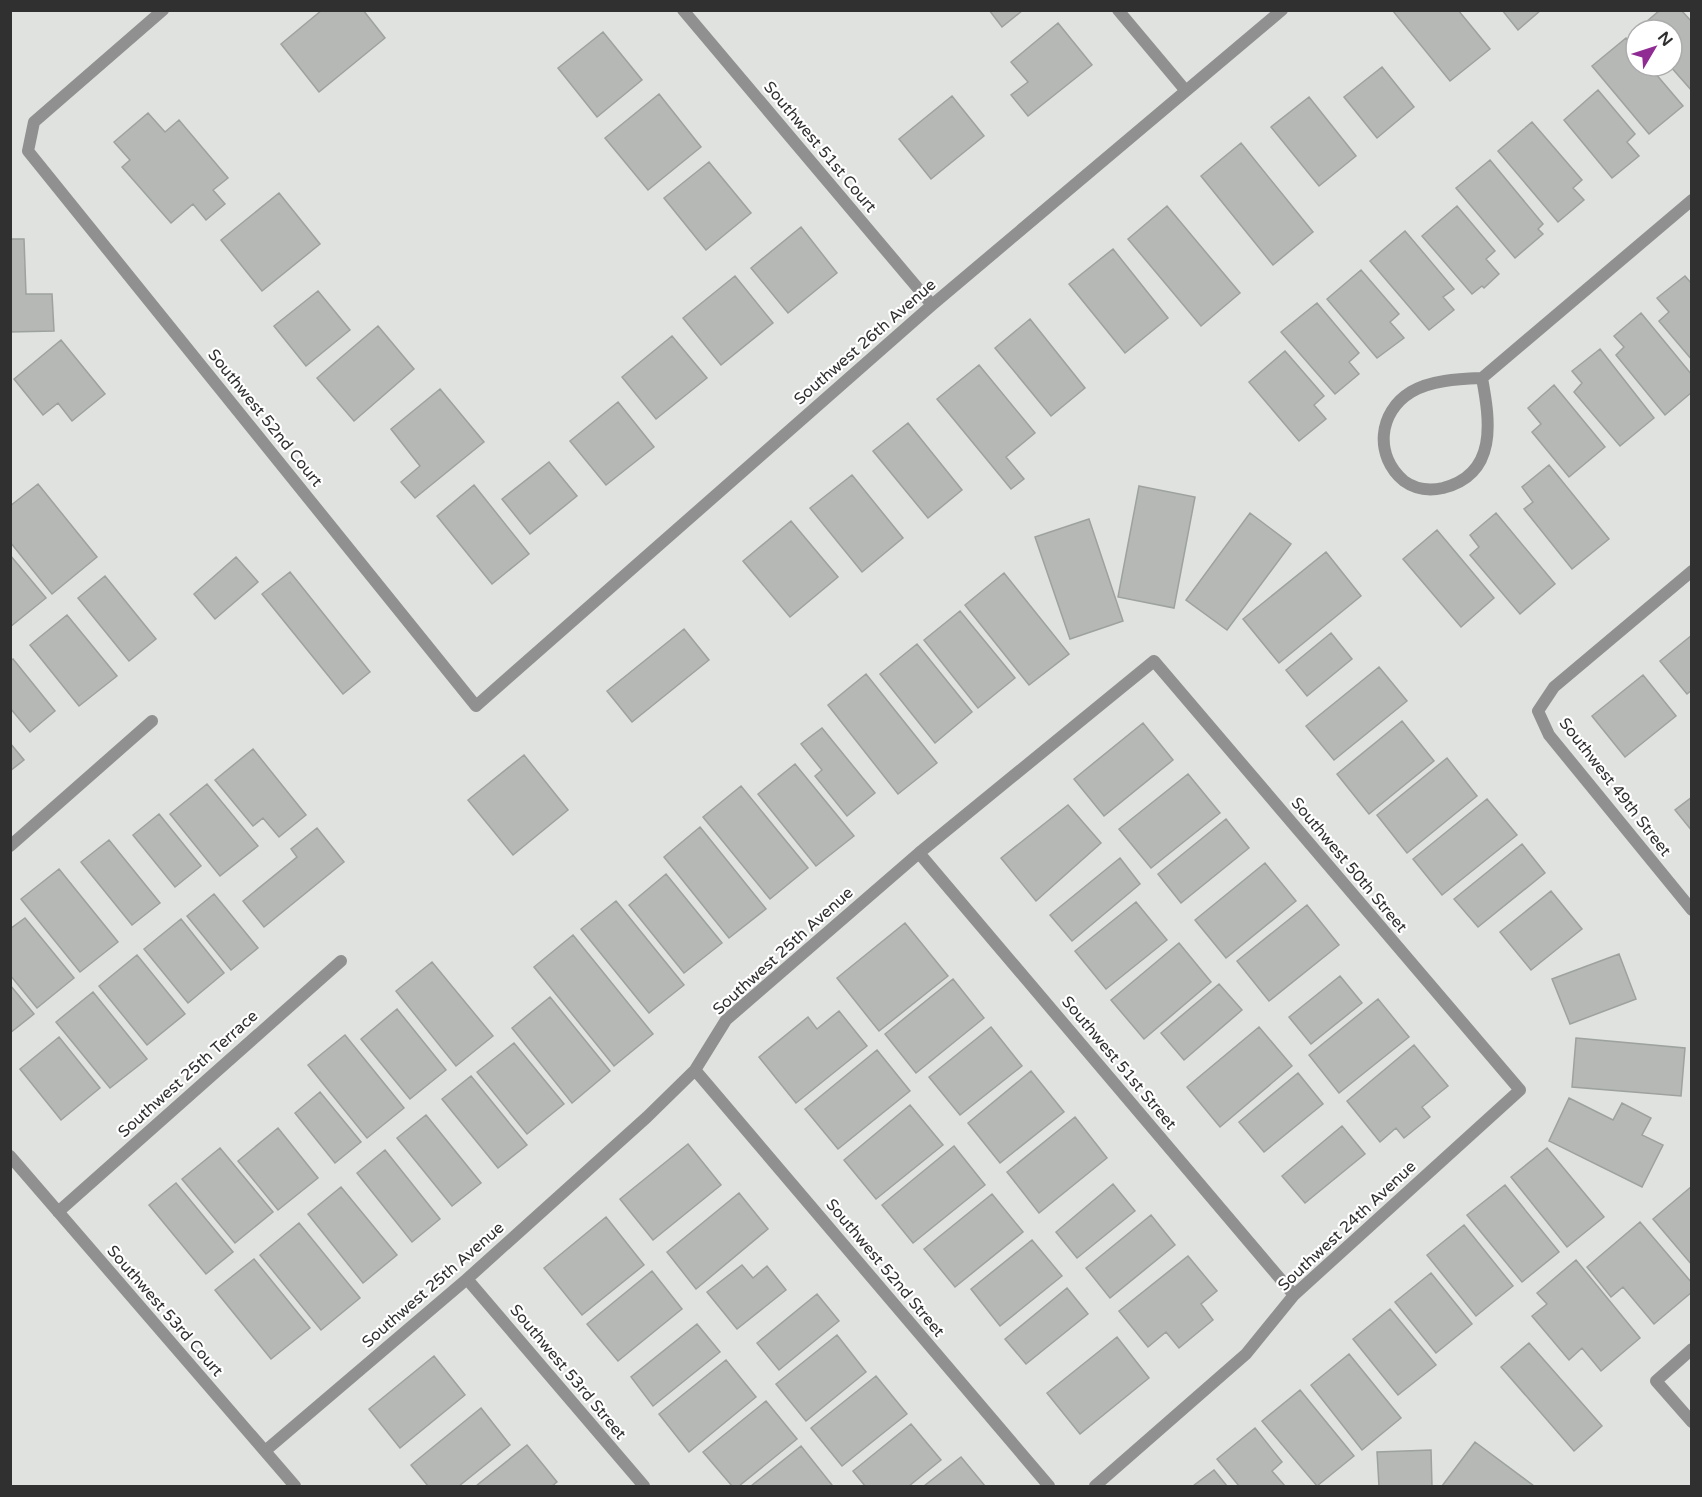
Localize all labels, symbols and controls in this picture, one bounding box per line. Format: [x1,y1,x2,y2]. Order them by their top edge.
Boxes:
north arrow [1624,18,1684,78]
text: N [1653,28,1677,50]
street label: Southwest 51st Court [759,77,881,217]
street label: Southwest 26th Avenue [790,275,940,409]
street label: Southwest 52nd Court [203,345,327,491]
street label: Southwest 49th Street [1555,714,1675,860]
street label: Southwest 50th Street [1287,793,1411,937]
street label: Southwest 25th Avenue [709,883,857,1019]
street label: Southwest 51st Street [1057,992,1181,1134]
street label: Southwest 25th Terrace [114,1006,262,1142]
street label: Southwest 24th Avenue [1274,1157,1420,1295]
street label: Southwest 52nd Street [821,1195,949,1341]
street label: Southwest 25th Avenue [358,1218,508,1352]
street label: Southwest 53rd Court [103,1241,227,1381]
street label: Southwest 53rd Street [506,1300,630,1444]

